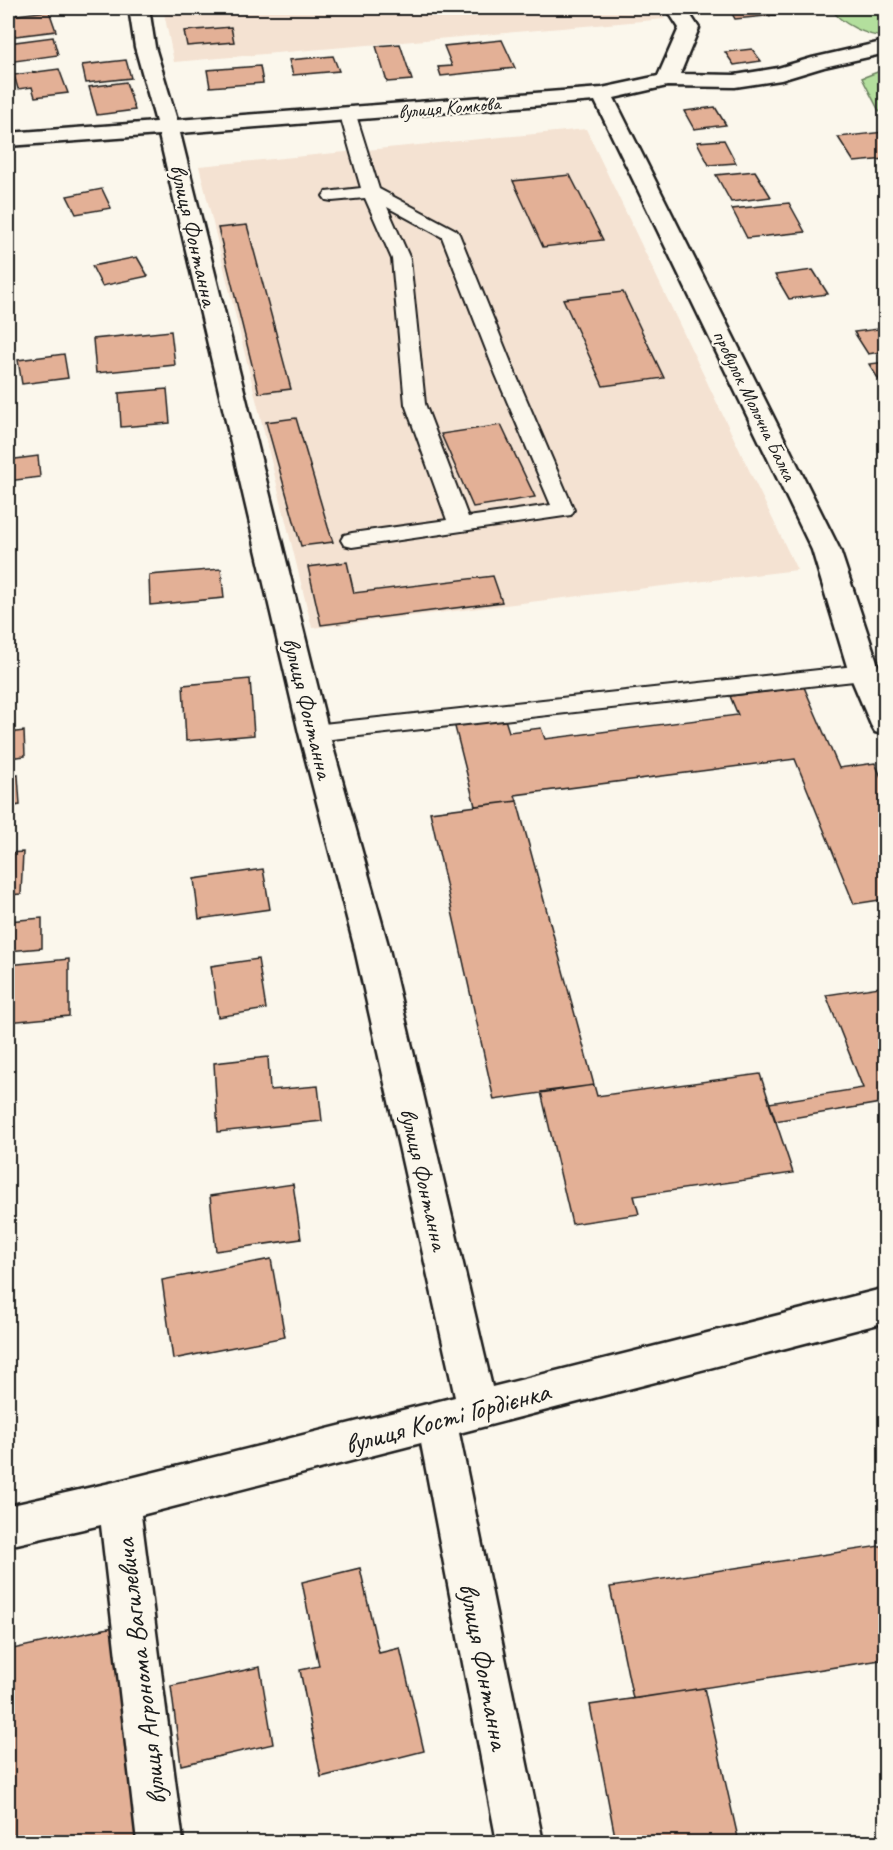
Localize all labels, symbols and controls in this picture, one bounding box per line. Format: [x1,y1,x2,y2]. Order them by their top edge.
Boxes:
street label: вулиця Комкова [397,90,503,124]
street label: вулиця Фонтанна [163,161,225,311]
street label: провулок Молочна Балка [707,326,803,487]
street label: вулиця Фонтанна [276,634,341,784]
street label: вулиця Фонтанна [393,1105,455,1255]
street label: вулиця Кості Гордієнка [341,1373,555,1462]
street label: вулиця Агронома Вагилевича [107,1535,174,1807]
street label: вулиця Фонтанна [451,1580,518,1755]

